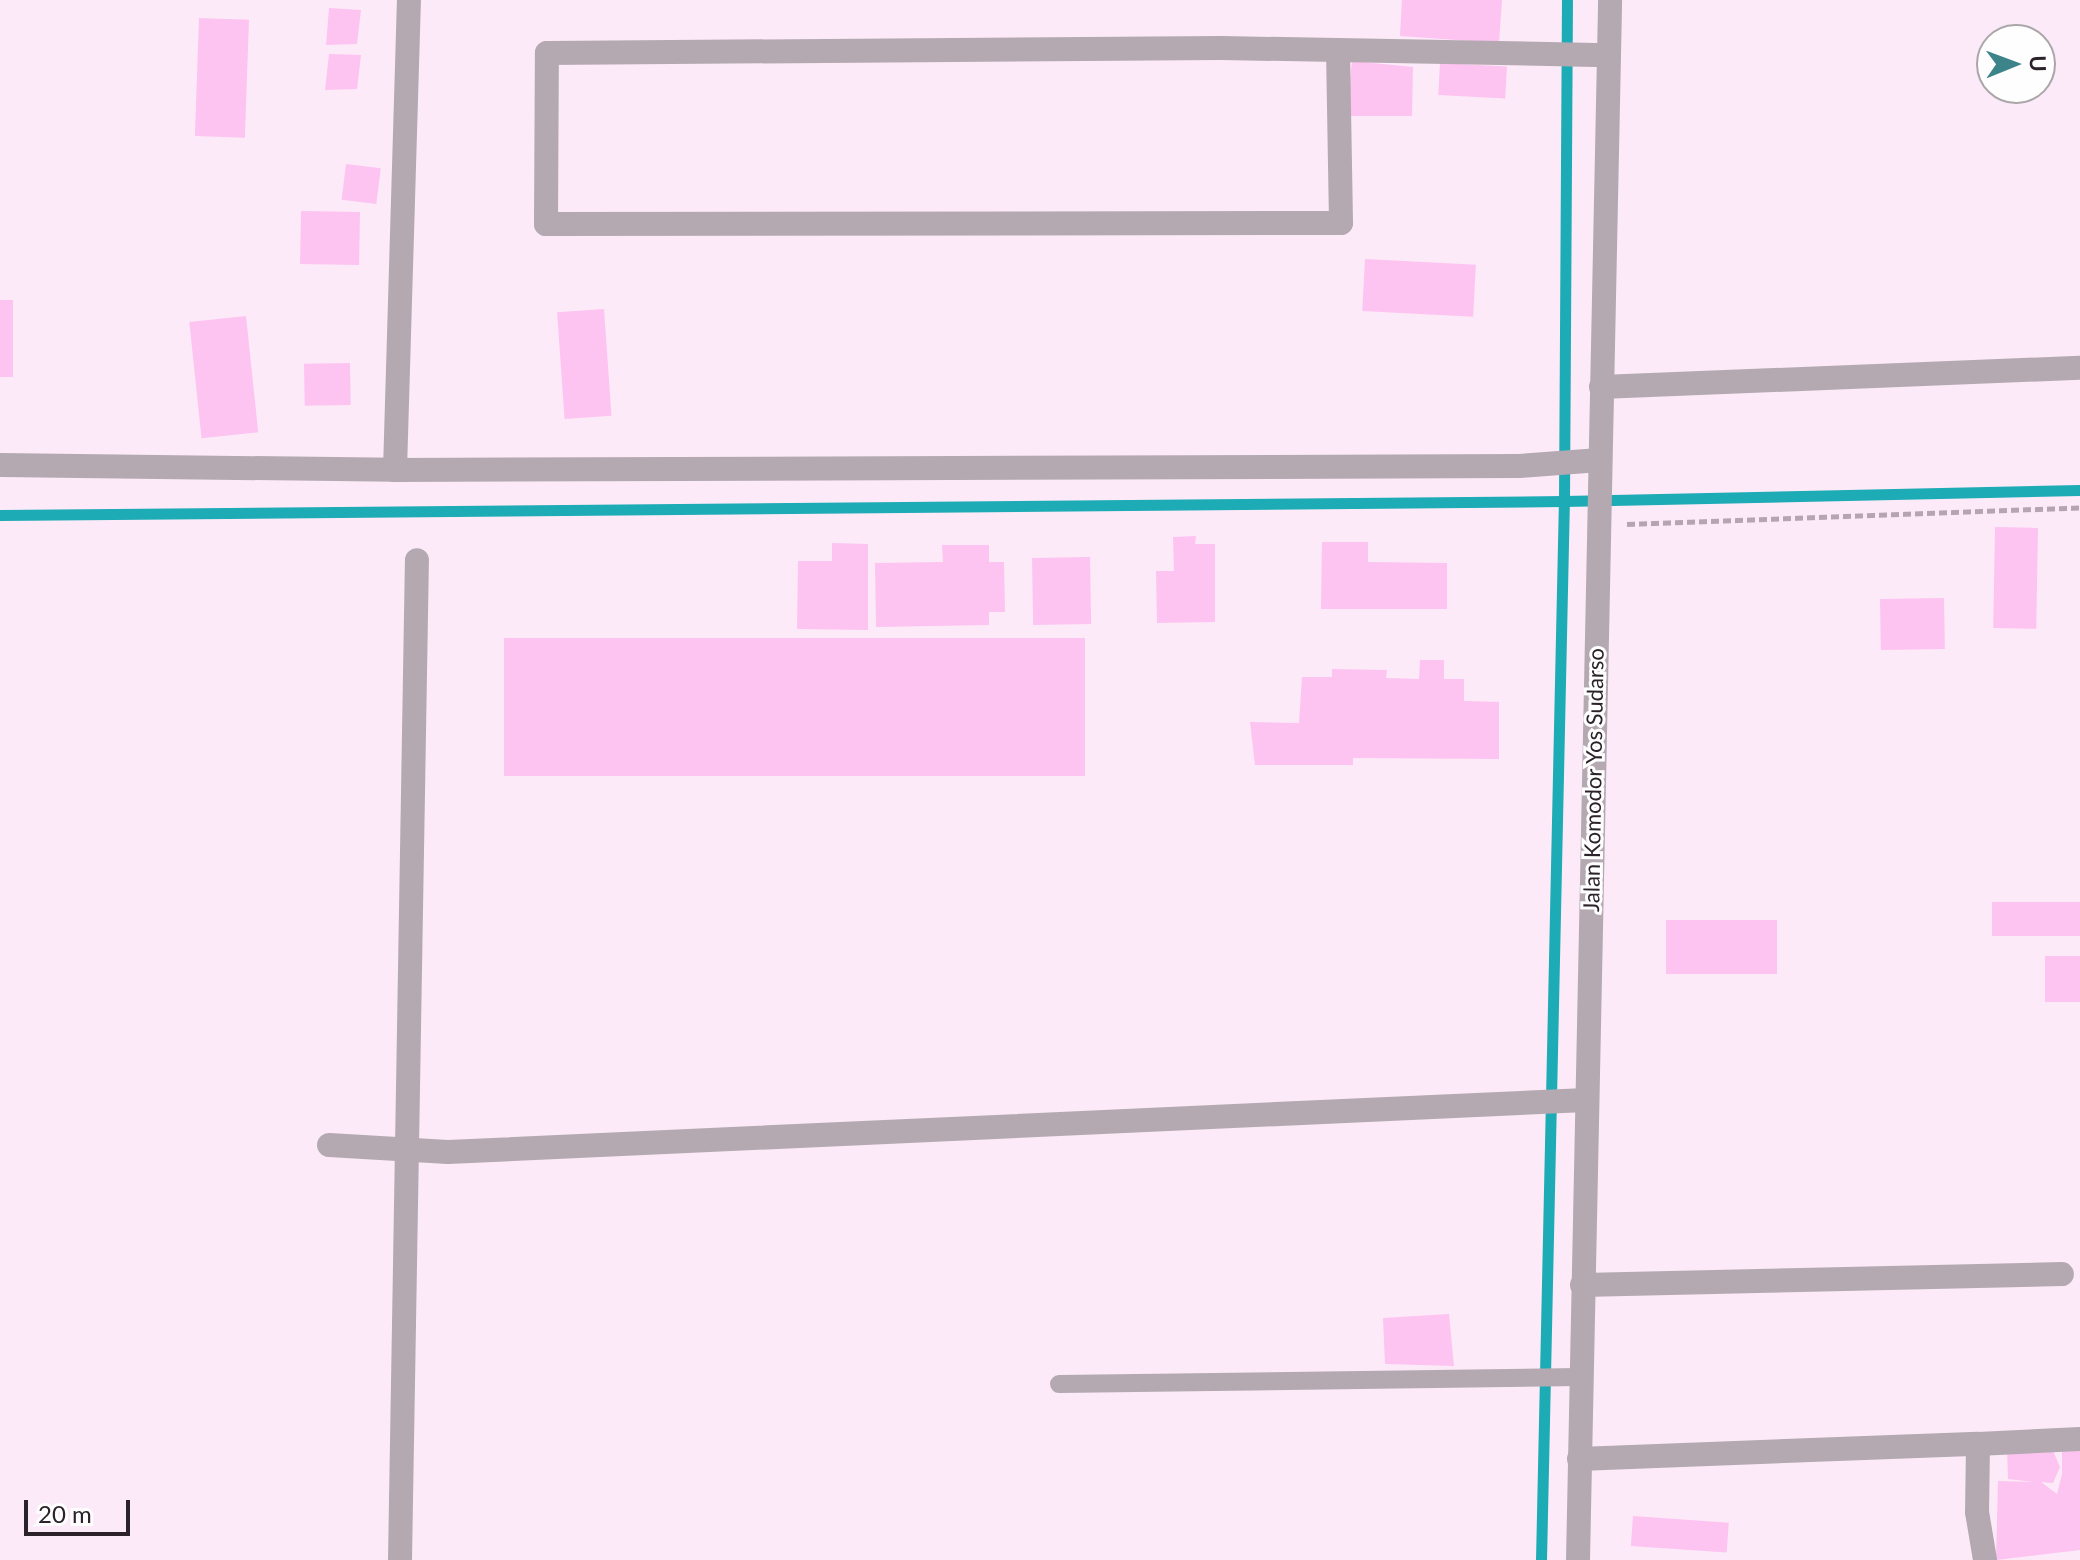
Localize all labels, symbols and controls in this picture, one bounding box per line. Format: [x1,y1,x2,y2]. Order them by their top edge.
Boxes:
north arrow [1976,24,2056,104]
text: U [2025,55,2052,72]
street label: Jalan Komodor Yos Sudarso [1577,647,1609,913]
scale bar [28,1484,134,1534]
text: 20 m [38,1499,92,1528]

